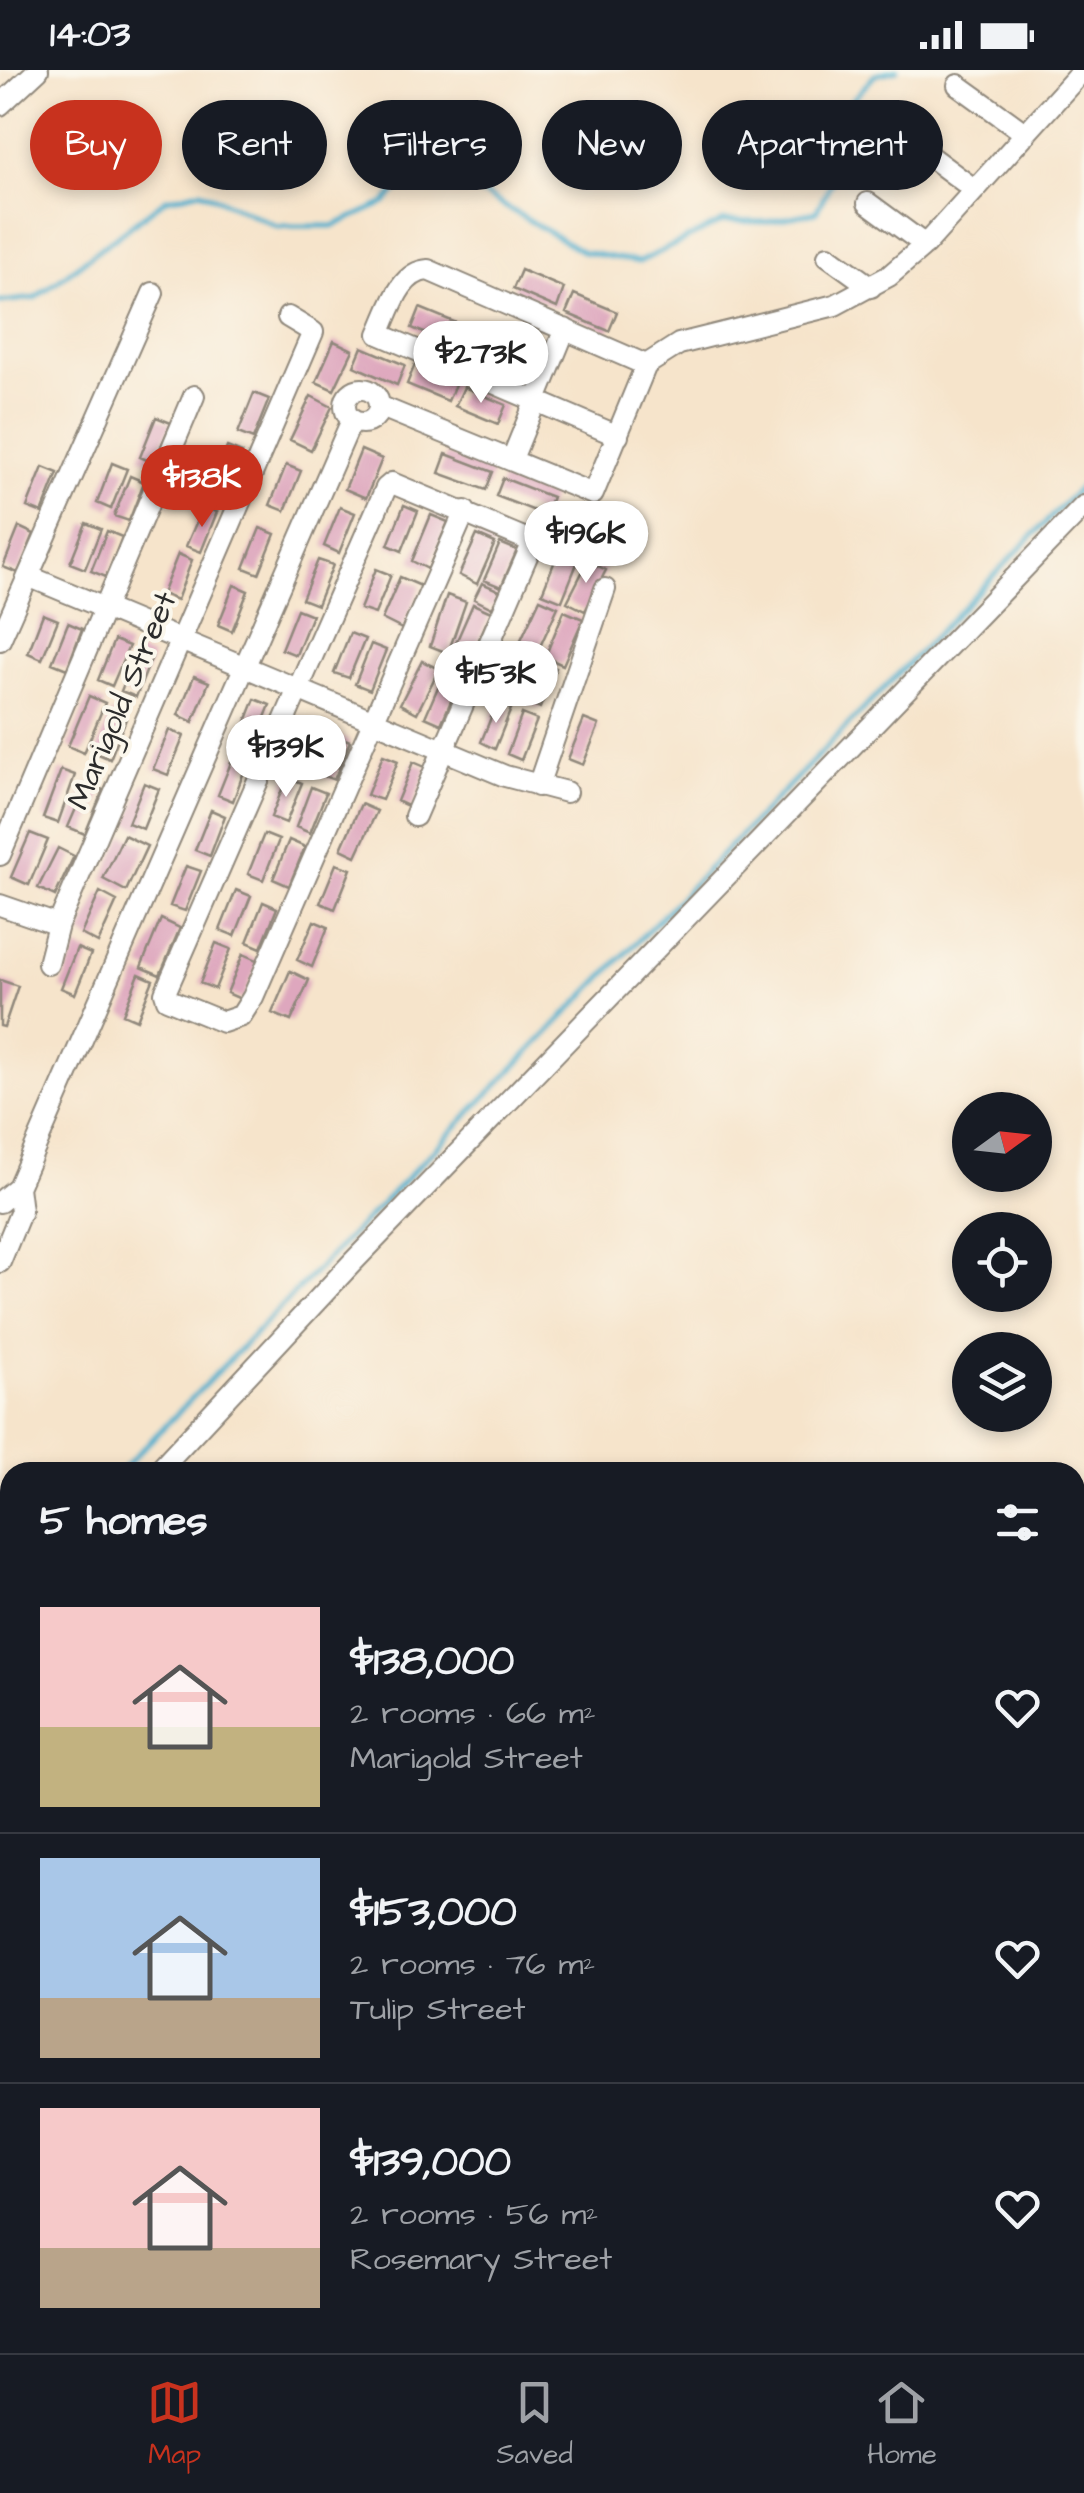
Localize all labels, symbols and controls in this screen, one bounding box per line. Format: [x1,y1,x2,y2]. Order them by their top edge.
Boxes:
text: 14:03 [50,9,130,61]
chip: Buy [30,100,162,190]
chip: Rent [182,100,327,190]
chip: Filters [347,100,522,190]
chip: New [542,100,682,190]
chip: Apartment [702,100,943,190]
pin: $273K [411,321,551,406]
text: $273K [435,331,527,376]
pin: $138K [132,445,272,530]
text: $138K [163,455,241,500]
pin: $196K [516,501,656,586]
text: $196K [546,511,626,556]
street label: Marigold Street [56,585,189,816]
pin: $153K [426,641,566,726]
text: $153K [456,651,536,696]
pin: $139K [216,715,356,800]
text: $139K [248,725,324,770]
north arrow [952,1092,1052,1192]
map controls [952,1092,1052,1432]
button: locate [952,1212,1052,1312]
button: layers [952,1332,1052,1432]
text: 5 homes [40,1493,207,1551]
icon: filters [990,1495,1045,1550]
text: $138,000 [350,1633,514,1691]
icon: home [120,1647,240,1767]
icon: heart [990,1680,1045,1735]
text: 2 rooms · 66 m² [350,1691,596,1736]
text: Marigold Street [350,1736,583,1781]
text: $153,000 [350,1884,517,1942]
icon: home [120,1898,240,2018]
icon: heart [990,1931,1045,1986]
text: 2 rooms · 76 m² [350,1942,595,1987]
text: Tulip Street [350,1987,525,2032]
text: $139,000 [350,2134,511,2192]
icon: home [120,2148,240,2268]
icon: heart [990,2181,1045,2236]
text: 2 rooms · 56 m² [350,2192,598,2237]
text: Rosemary Street [350,2237,612,2282]
tab: Map [147,2375,202,2474]
tab: Saved [497,2375,573,2474]
tab: Home [867,2375,937,2474]

